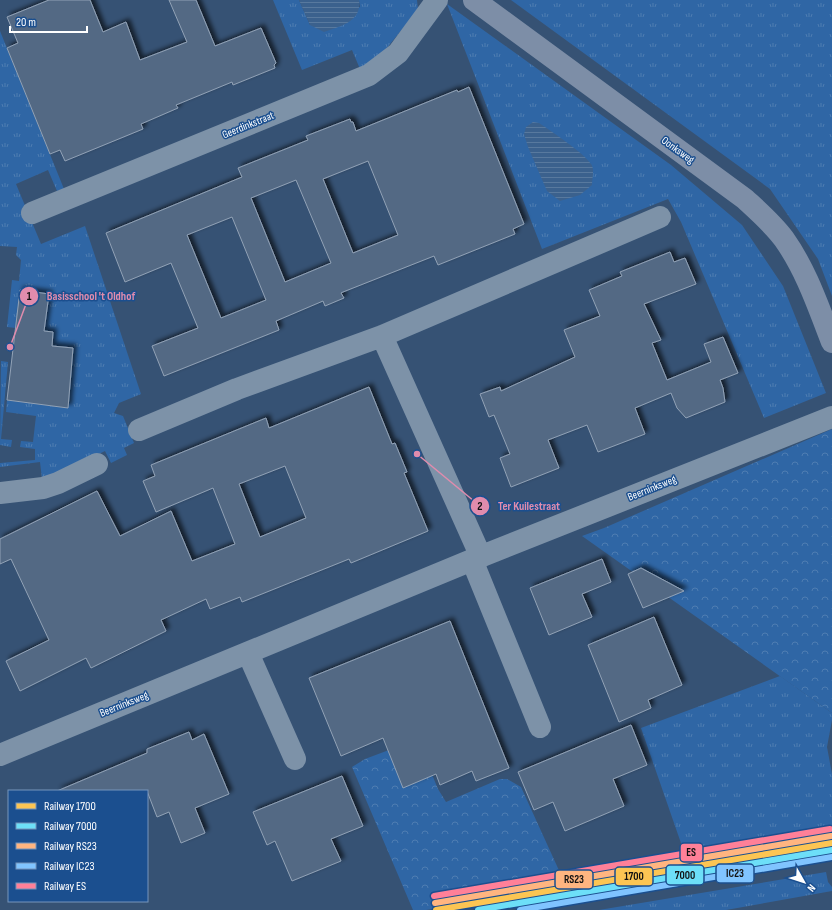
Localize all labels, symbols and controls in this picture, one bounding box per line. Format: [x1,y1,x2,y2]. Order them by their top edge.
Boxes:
scale bar [10,8,87,34]
text: 20 m [16,15,36,30]
street label: Geerdinkstraat [220,108,276,141]
street label: Oonksweg [659,134,698,167]
callout: Basisschool 't Oldhof [19,284,143,308]
text: 1 [27,289,32,304]
text: Basisschool 't Oldhof [47,289,135,304]
street label: Beerninksweg [626,472,679,504]
callout: Ter Kuilestraat [470,494,568,518]
text: 2 [477,499,483,514]
text: Ter Kuilestraat [498,499,560,514]
street label: Beerninksweg [98,688,151,720]
legend [8,790,148,902]
text: Railway 1700 [44,799,96,814]
text: Railway 7000 [44,819,97,834]
text: Railway RS23 [44,839,97,854]
line badge: ES [680,843,703,862]
text: ES [686,846,696,859]
text: Railway IC23 [44,859,94,874]
north arrow [784,862,824,902]
line badge: IC23 [716,864,754,883]
line badge: 7000 [666,865,704,885]
line badge: 1700 [615,867,653,886]
text: IC23 [726,867,744,880]
text: 7000 [675,869,695,882]
line badge: RS23 [555,870,593,889]
text: 1700 [624,870,644,883]
text: RS23 [564,873,584,886]
text: Railway ES [44,879,86,894]
text: N [804,882,818,894]

